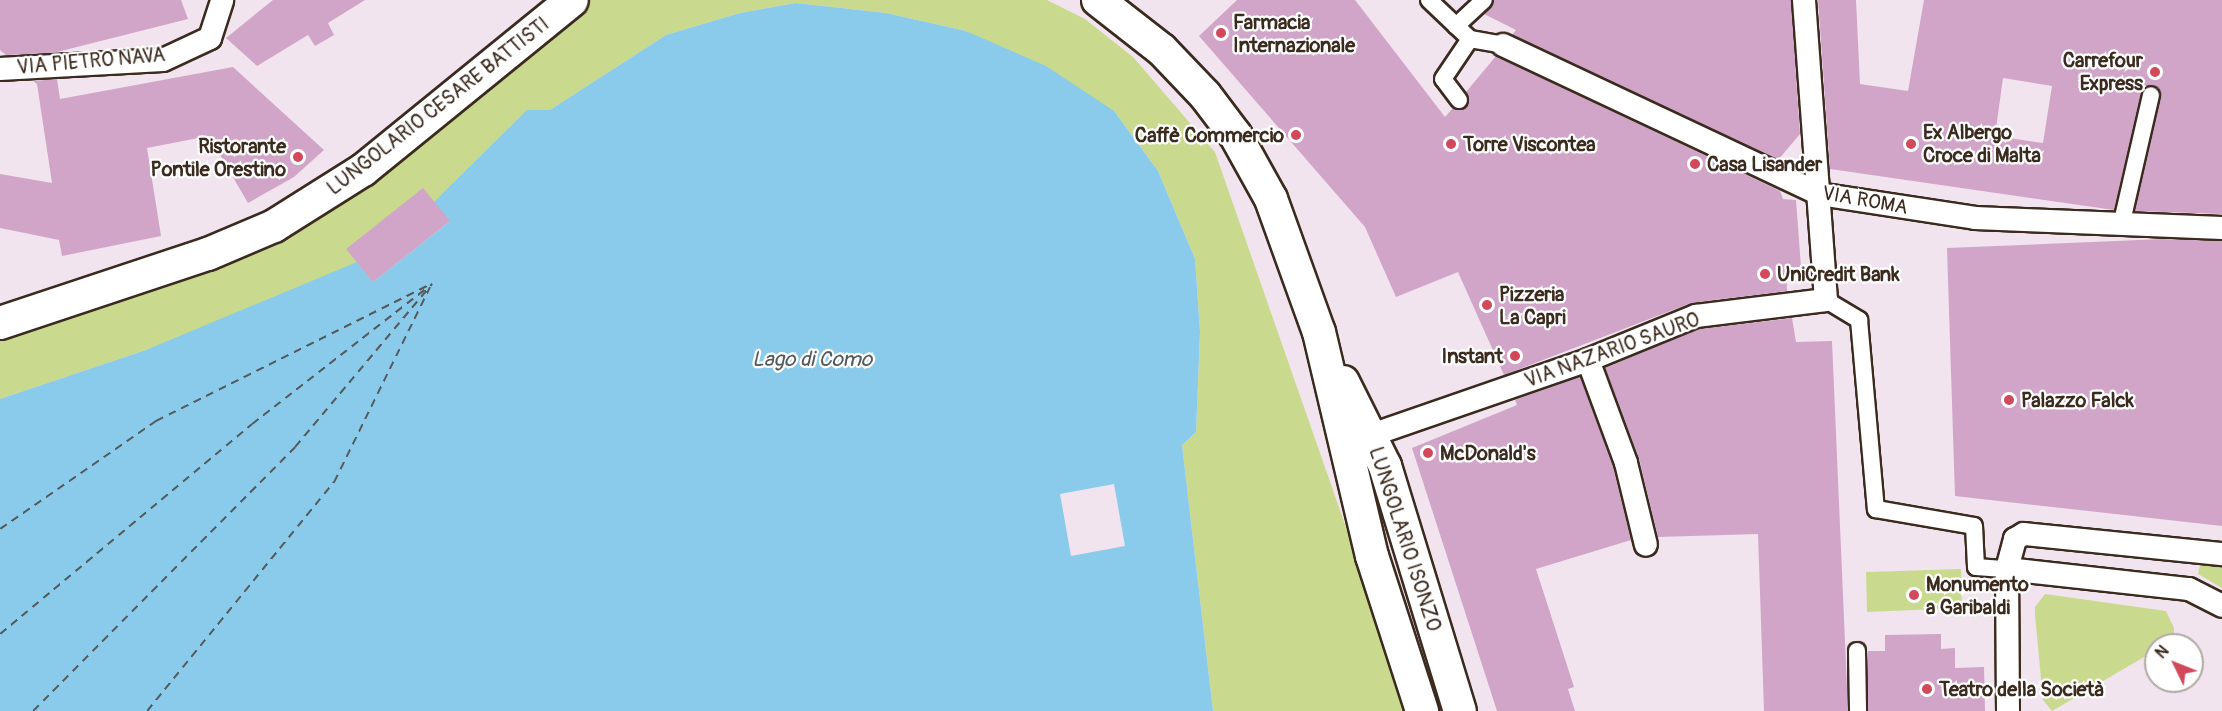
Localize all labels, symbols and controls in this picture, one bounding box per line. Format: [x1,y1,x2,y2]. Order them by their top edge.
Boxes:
place label: Farmacia Internazionale [1233,10,1355,57]
street label: LUNGOLARIO CESARE BATTISTI [322,12,554,200]
marker: Farmacia Internazionale [1214,26,1228,40]
street label: VIA PIETRO NAVA [16,43,166,79]
place label: Carrefour Express [2063,48,2143,95]
marker: Carrefour Express [2148,65,2162,79]
place label: Ex Albergo Croce di Malta [1923,120,2041,167]
place label: Caffè Commercio [1135,123,1284,147]
marker: Caffè Commercio [1289,128,1303,142]
place label: Torre Viscontea [1463,132,1596,156]
place label: Ristorante Pontile Orestino [151,134,286,181]
marker: Torre Viscontea [1444,137,1458,151]
marker: Ex Albergo Croce di Malta [1904,137,1918,151]
marker: Ristorante Pontile Orestino [291,150,305,164]
place label: Casa Lisander [1707,152,1822,176]
marker: Casa Lisander [1688,157,1702,171]
street label: VIA ROMA [1820,181,1910,219]
place label: UniCredit Bank [1777,262,1899,286]
marker: UniCredit Bank [1758,267,1772,281]
place label: Pizzeria La Capri [1499,282,1566,329]
marker: Pizzeria La Capri [1480,298,1494,312]
street label: VIA NAZARIO SAURO [1521,307,1703,393]
place label: Instant [1442,344,1503,368]
water label: Lago di Como [752,347,872,373]
marker: Instant [1508,349,1522,363]
place label: Palazzo Falck [2021,388,2134,412]
marker: Palazzo Falck [2002,393,2016,407]
place label: McDonald's [1440,441,1536,465]
street label: LUNGOLARIO ISONZO [1364,444,1446,634]
marker: McDonald's [1421,446,1435,460]
place label: Monumento a Garibaldi [1926,572,2029,619]
marker: Monumento a Garibaldi [1907,588,1921,602]
north arrow [2144,633,2204,693]
text: N [2151,641,2173,663]
place label: Teatro della Società [1939,677,2104,701]
marker: Teatro della Società [1920,682,1934,696]

